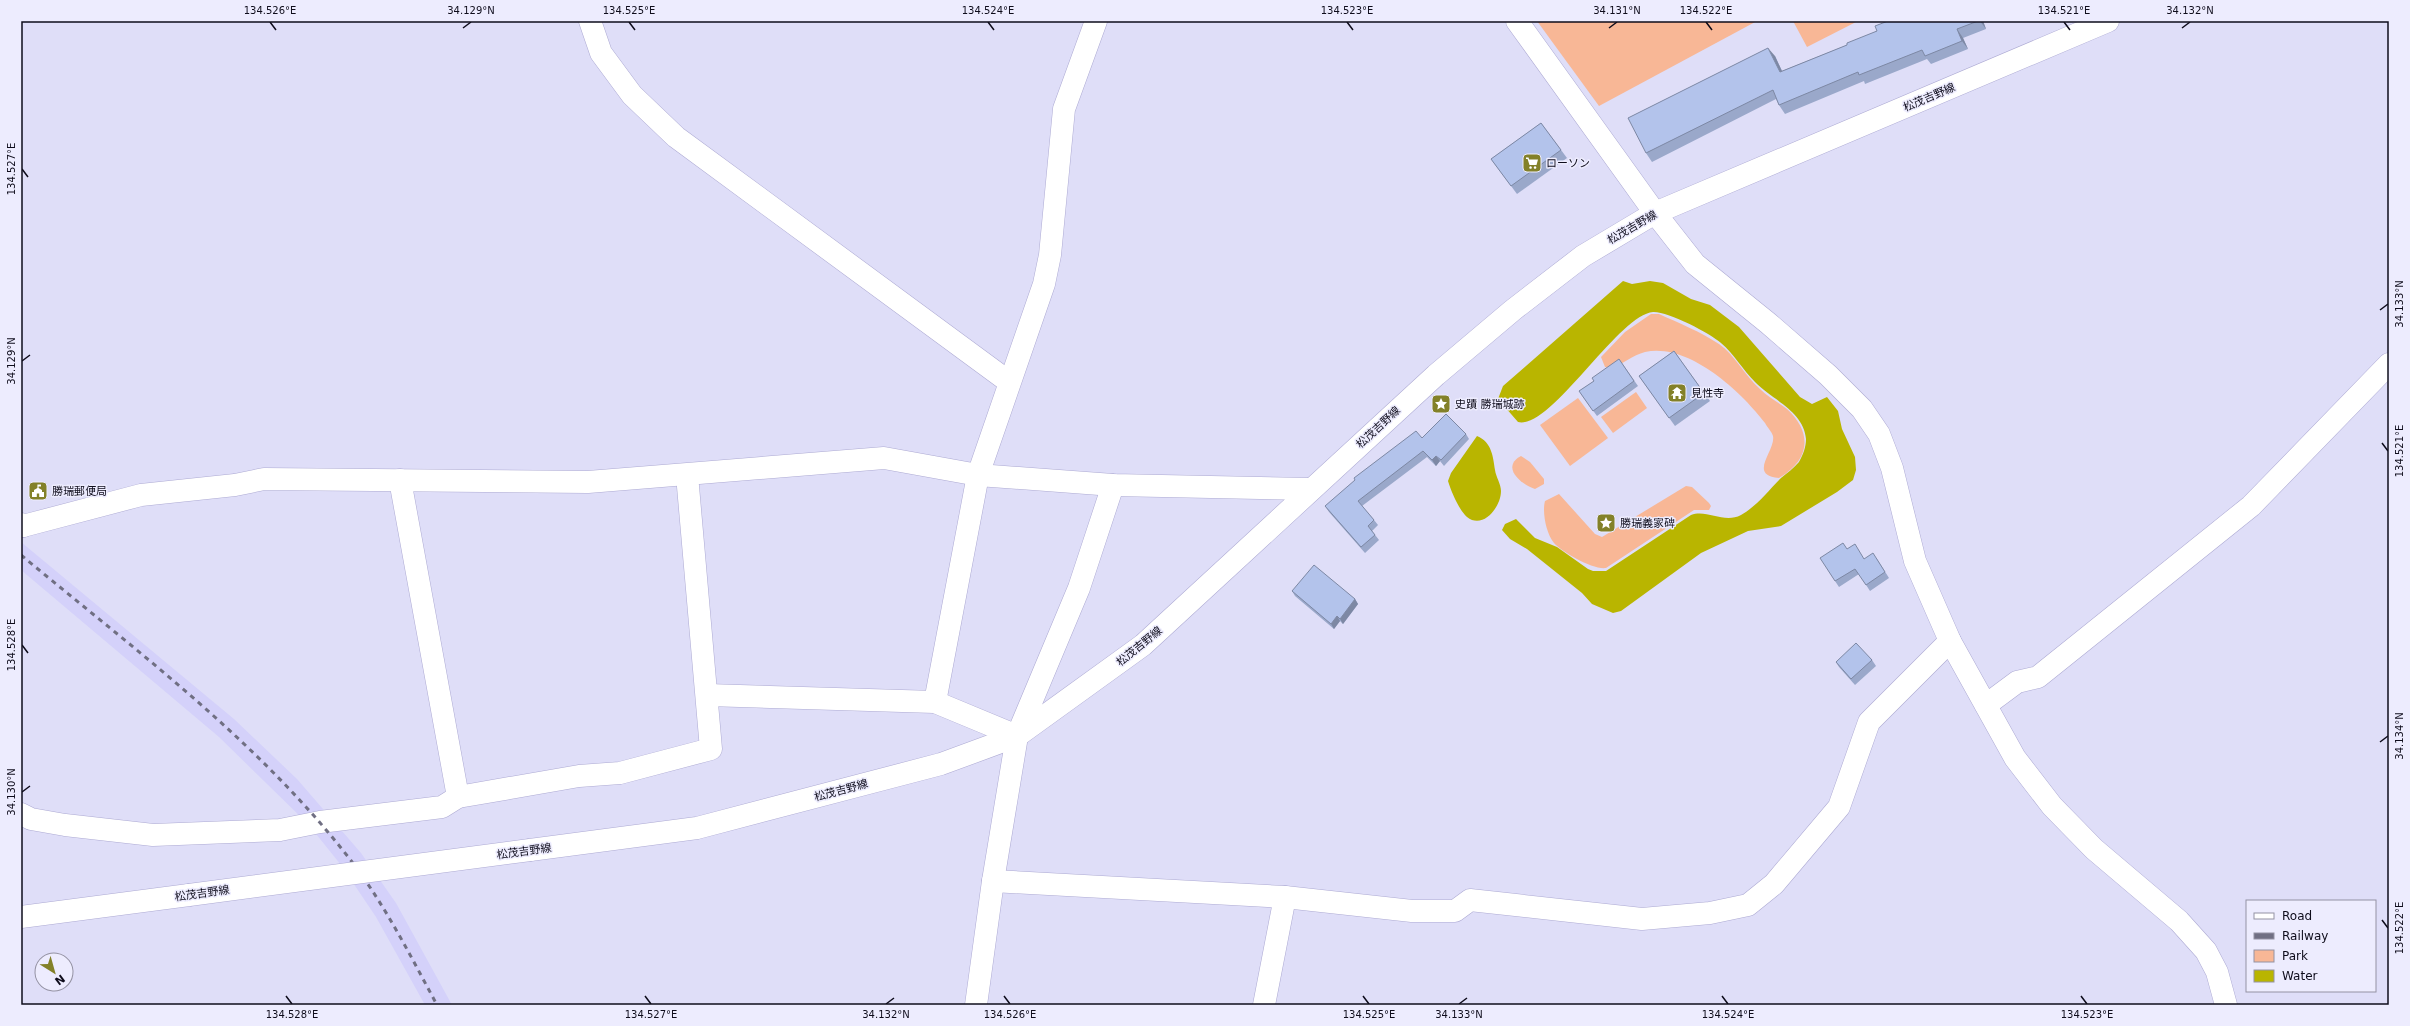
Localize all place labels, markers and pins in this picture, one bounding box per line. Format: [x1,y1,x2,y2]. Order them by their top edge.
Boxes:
supermarket icon: ローソン [1521,152,1543,174]
place label: ローソン [1546,157,1590,170]
temple icon: 見性寺 [1666,382,1688,404]
place label: 見性寺 [1691,387,1724,400]
place icon: 史蹟 勝瑞城跡 [1430,393,1452,415]
place label: 史蹟 勝瑞城跡 [1455,398,1525,411]
public building icon: 勝瑞郵便局 [27,480,49,502]
place label: 勝瑞郵便局 [52,485,107,498]
place icon: 勝瑞義家碑 [1595,512,1617,534]
place label: 勝瑞義家碑 [1620,517,1675,530]

